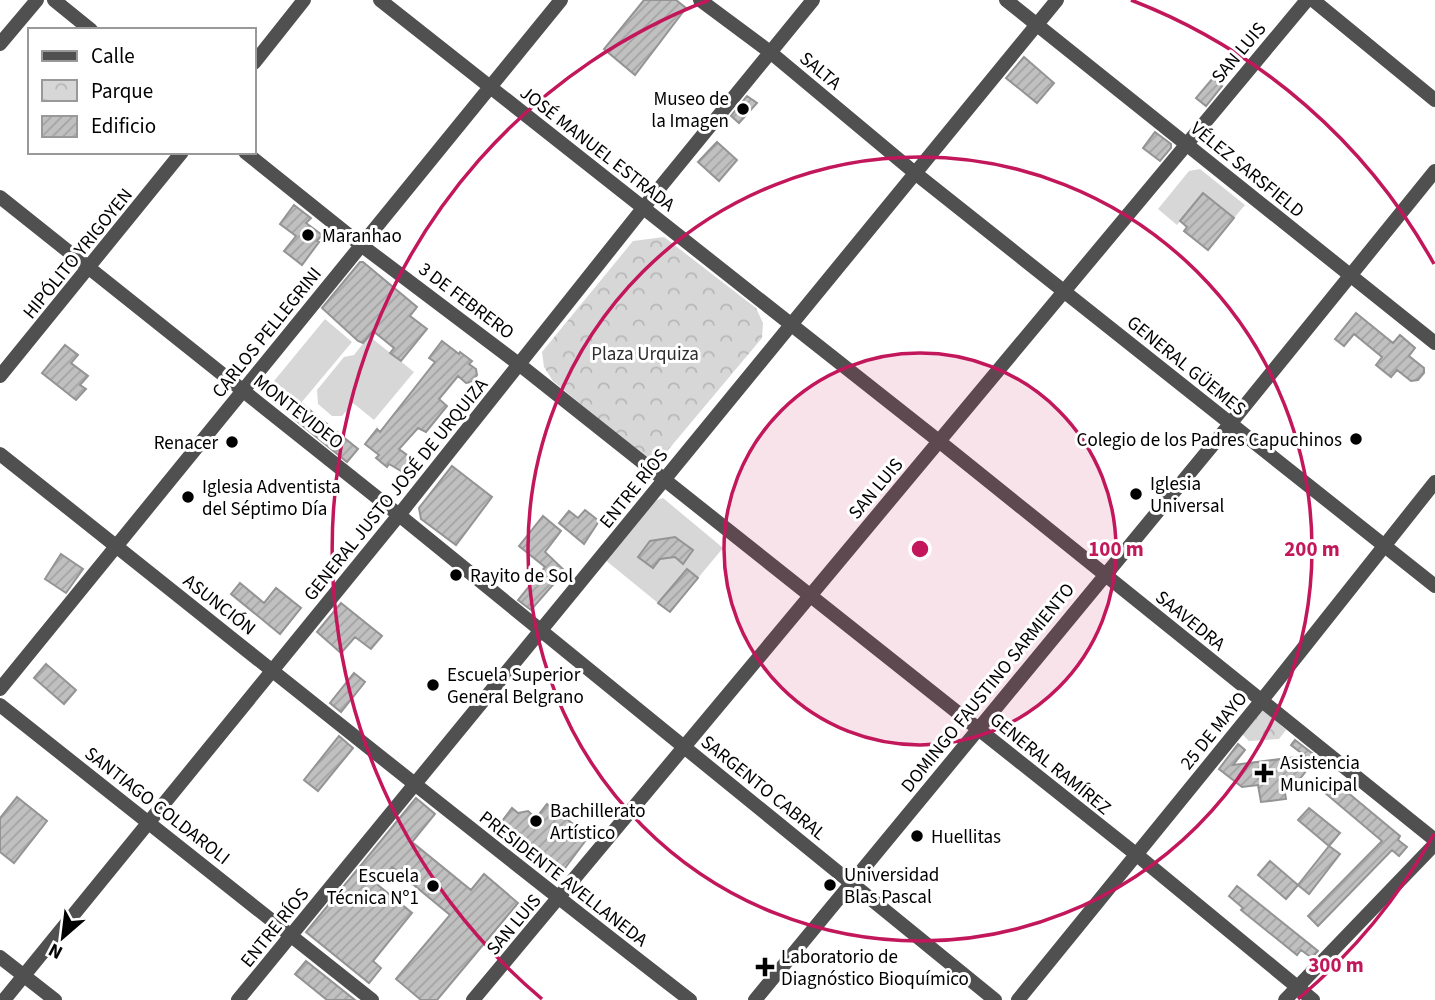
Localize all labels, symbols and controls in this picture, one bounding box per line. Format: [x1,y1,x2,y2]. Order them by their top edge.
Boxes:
street label: SAN LUIS [1205,16,1273,89]
legend [28,28,256,154]
text: Calle [91,41,135,71]
street label: SALTA [793,46,847,97]
text: Parque [91,76,153,106]
street label: JOSÉ MANUEL ESTRADA [514,80,681,219]
place label: Museo de la Imagen [651,86,729,135]
marker: Museo de la Imagen [735,101,751,117]
text: Edificio [91,111,156,141]
street label: VÉLEZ SARSFIELD [1184,116,1310,225]
street label: HIPÓLITO YRIGOYEN [17,183,139,325]
place label: Maranhao [322,223,402,250]
marker: Maranhao [300,227,316,243]
street label: 3 DE FEBRERO [413,256,520,346]
street label: CARLOS PELLEGRINI [206,262,328,404]
street label: GENERAL GÜEMES [1121,310,1251,423]
park label: Plaza Urquiza [591,341,699,368]
street label: MONTEVIDEO [247,368,349,456]
street label: GENERAL JUSTO JOSÉ DE URQUIZA [298,372,495,607]
place label: Colegio de los Padres Capuchinos [1077,427,1342,454]
place label: Renacer [154,430,218,457]
marker: Colegio de los Padres Capuchinos [1348,431,1364,447]
marker: Renacer [224,434,240,450]
street label: ENTRE RÍOS [594,443,675,535]
street label: SAN LUIS [842,452,910,525]
place label: Iglesia Universal [1150,471,1225,520]
place label: Iglesia Adventista del Séptimo Día [202,474,341,523]
marker: Iglesia Universal [1128,486,1144,502]
marker: Iglesia Adventista del Séptimo Día [180,489,196,505]
text: 100 m [1088,534,1144,564]
text: 200 m [1284,534,1340,564]
centre of rings [908,537,932,561]
place label: Rayito de Sol [470,563,573,590]
marker: Rayito de Sol [448,567,464,583]
street label: ASUNCIÓN [177,568,261,642]
street label: DOMINGO FAUSTINO SARMIENTO [895,577,1081,799]
street label: SAAVEDRA [1149,585,1231,658]
place label: Escuela Superior General Belgrano [447,662,584,711]
marker: Escuela Superior General Belgrano [425,677,441,693]
street label: 25 DE MAYO [1174,686,1254,776]
street label: GENERAL RAMÍREZ [984,707,1116,822]
street label: SARGENTO CABRAL [695,729,831,847]
street label: SANTIAGO COLDAROLI [79,741,235,872]
place label: Asistencia Municipal [1280,750,1360,799]
marker: Asistencia Municipal [1254,763,1274,783]
place label: Bachillerato Artístico [550,798,645,847]
street label: PRESIDENTE AVELLANEDA [473,805,654,954]
marker: Bachillerato Artístico [528,813,544,829]
place label: Huellitas [931,824,1001,851]
marker: Huellitas [909,828,925,844]
place label: Universidad Blas Pascal [844,862,939,911]
place label: Escuela Técnica Nº1 [326,863,419,912]
marker: Universidad Blas Pascal [822,877,838,893]
marker: Escuela Técnica Nº1 [425,878,441,894]
street label: ENTRE RÍOS [235,882,316,974]
street label: SAN LUIS [480,888,548,961]
north arrow [28,902,98,972]
text: N [44,936,68,966]
place label: Laboratorio de Diagnóstico Bioquímico [781,944,969,993]
text: 300 m [1308,950,1364,980]
marker: Laboratorio de Diagnóstico Bioquímico [755,957,775,977]

